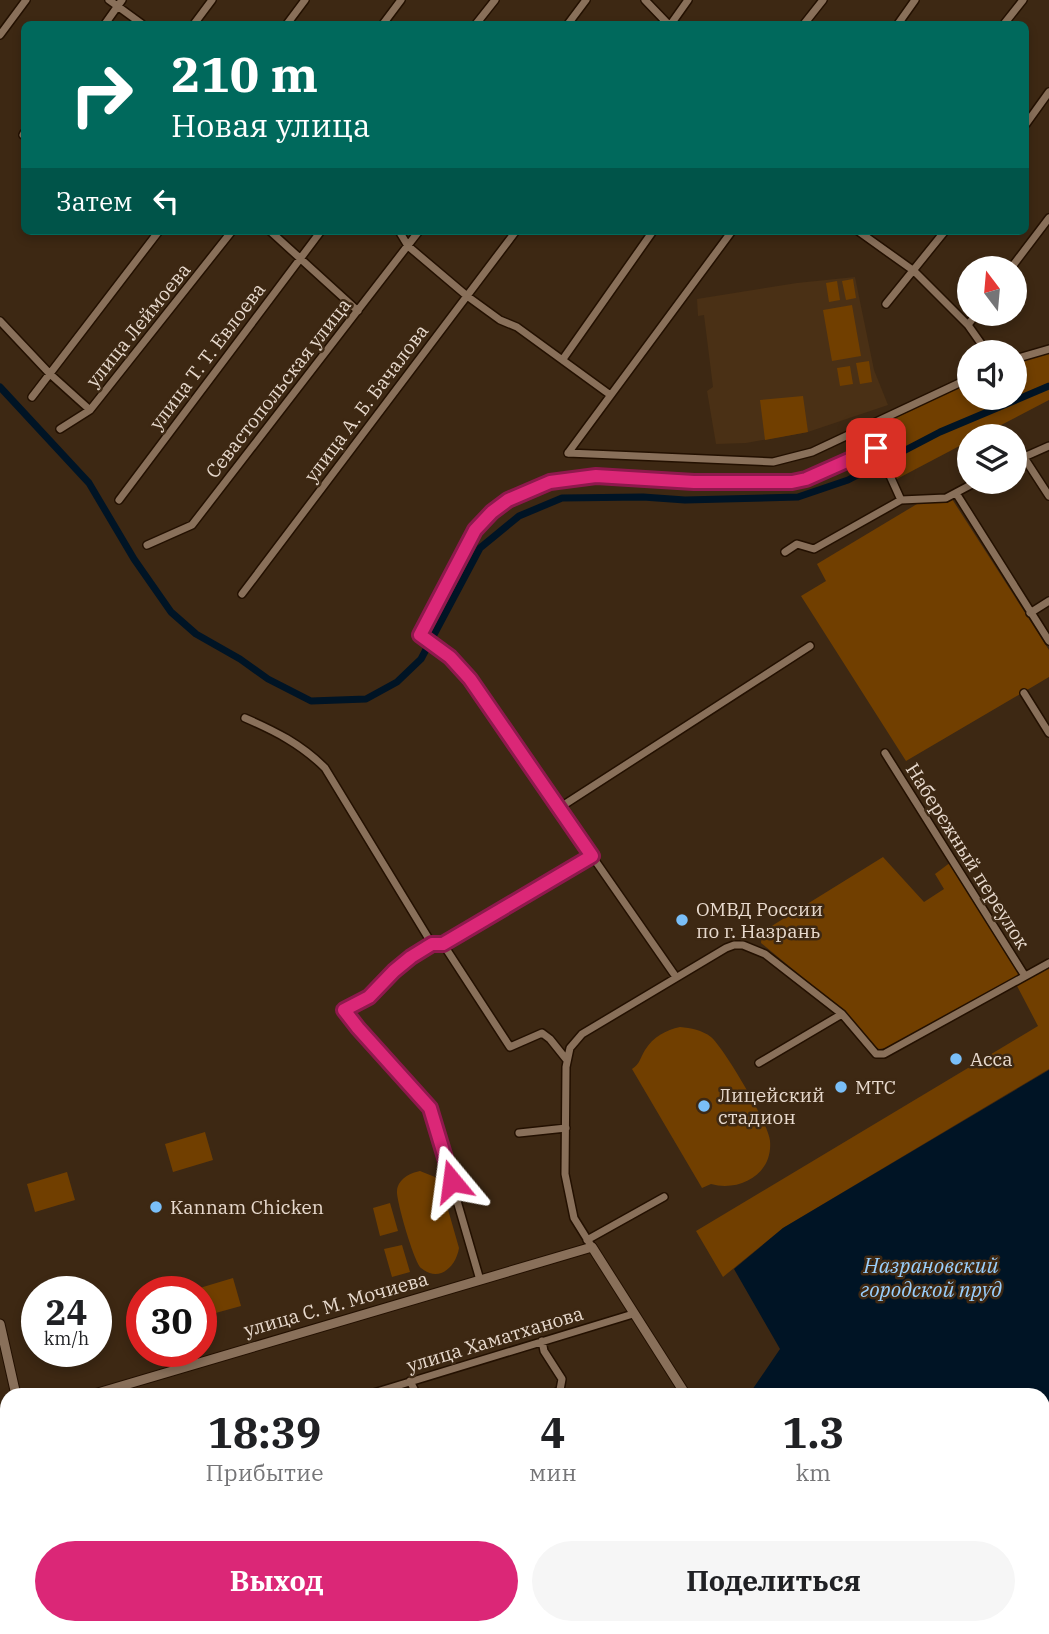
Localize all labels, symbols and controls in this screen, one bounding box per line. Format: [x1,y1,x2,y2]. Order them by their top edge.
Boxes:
text: 210 m [171,42,318,105]
icon: right [56,49,147,140]
text: Новая улица [171,104,370,146]
icon: left [147,182,185,220]
text: Затем [56,184,133,218]
north arrow [957,256,1027,326]
map controls [957,256,1027,494]
street label: улица Леймоева [81,258,195,392]
street label: улица Т. Т. Евлоева [144,278,270,434]
street label: Севастопольская улица [200,293,356,483]
street label: улица А. Б. Бачалова [299,319,433,487]
button: sound [957,340,1027,410]
pin [846,418,906,478]
button: layers [957,424,1027,494]
icon: arrive [857,429,895,467]
street label: Набережный переулок [901,758,1035,954]
place label: ОМВД России по г. Назрань [696,897,823,943]
marker: ОМВД России по г. Назрань [674,912,690,928]
place label: Асса [970,1047,1013,1071]
marker: Асса [948,1051,964,1067]
place label: МТС [855,1075,896,1099]
marker: МТС [833,1079,849,1095]
place label: Лицейский стадион [718,1083,825,1129]
marker: Лицейский стадион [696,1098,712,1114]
position arrow [415,1144,489,1218]
place label: Kannam Chicken [170,1195,324,1219]
marker: Kannam Chicken [148,1199,164,1215]
water label: Назрановский городской пруд [860,1251,1002,1303]
street label: улица С. М. Мочиева [241,1266,431,1342]
speed limit sign: 30 [126,1276,217,1367]
text: 24 [45,1289,88,1335]
street label: улица Хаматханова [404,1301,586,1377]
text: km/h [44,1327,89,1350]
text: 18:39 [208,1405,321,1460]
text: 4 [540,1405,565,1460]
text: 1.3 [782,1405,844,1460]
text: Прибытие [206,1457,323,1487]
text: мин [529,1457,577,1487]
text: km [796,1457,831,1487]
button: Выход [35,1541,518,1621]
button: Поделиться [532,1541,1015,1621]

